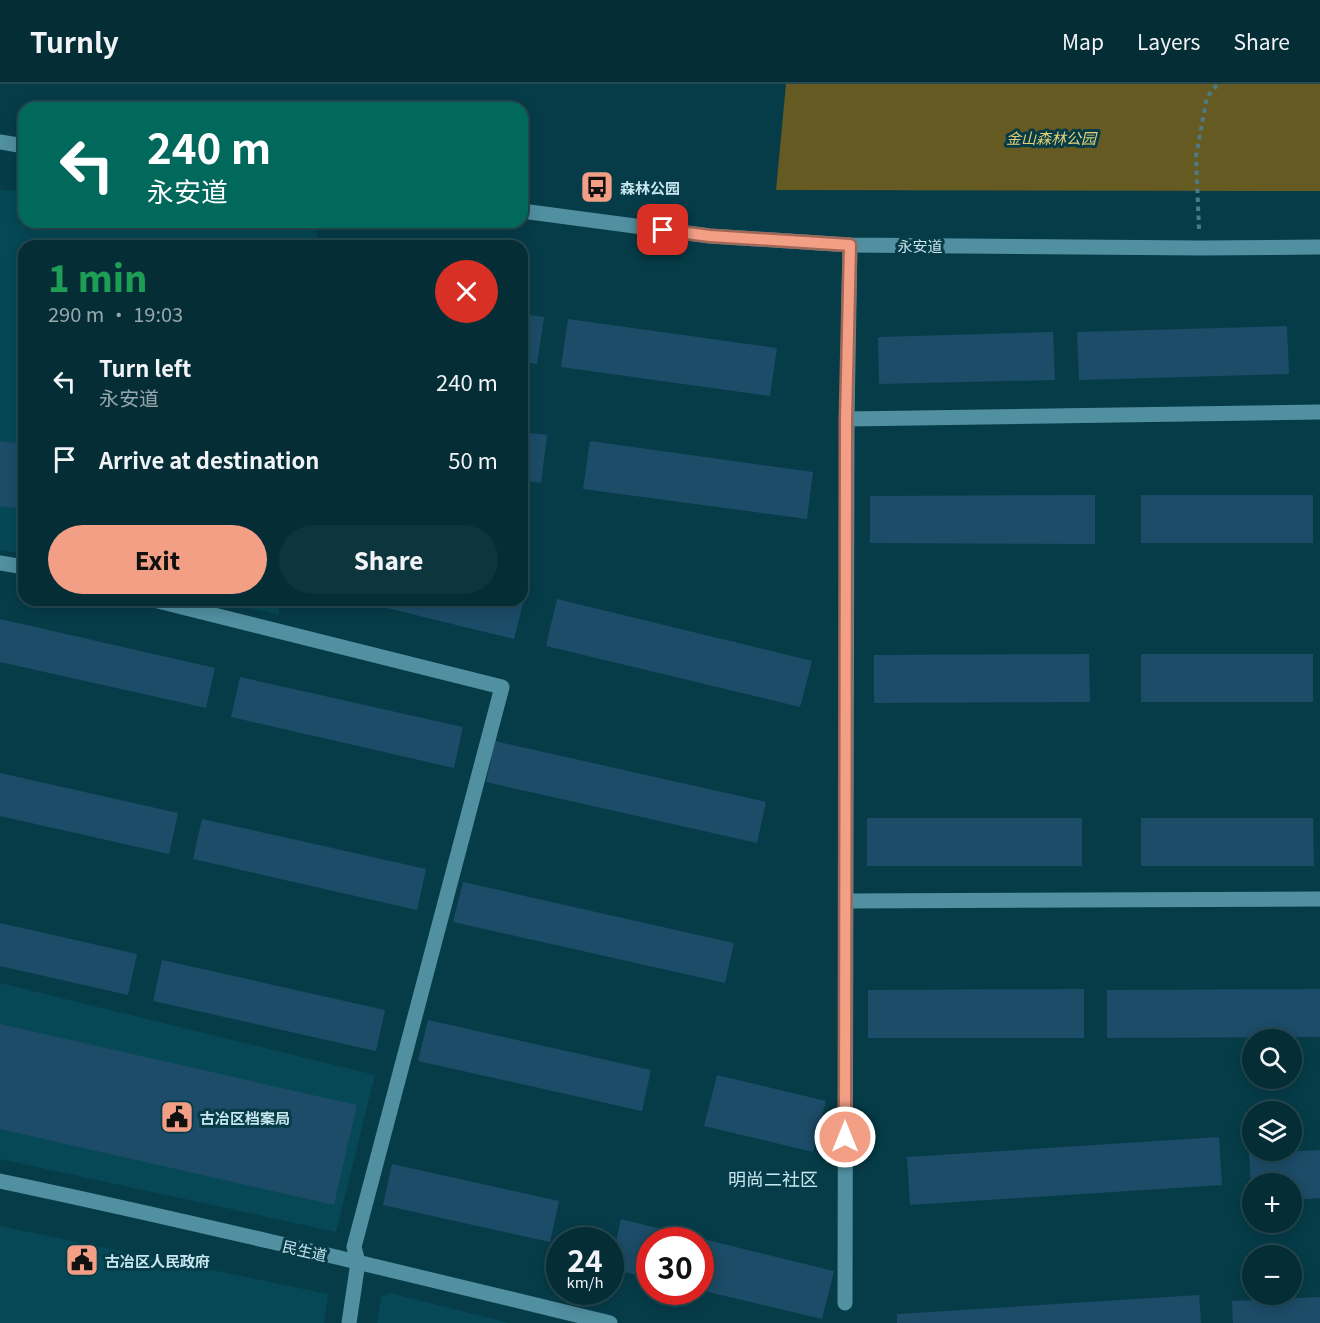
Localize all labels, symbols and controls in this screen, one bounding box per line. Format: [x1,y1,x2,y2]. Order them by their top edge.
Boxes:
text: Turnly [30,21,119,61]
text: Map [1062,26,1104,56]
text: Layers [1137,26,1200,56]
text: Share [1233,26,1290,56]
text: 240 m [147,115,271,176]
icon: left [48,126,126,204]
park label: 金山森林公园 [1006,127,1098,148]
bus stop icon: 森林公园 [579,169,615,205]
text: 永安道 [147,171,228,210]
place label: 森林公园 [620,177,680,198]
pin [637,204,688,255]
icon: arrive [646,213,679,246]
street label: 永安道 [897,235,943,256]
text: 1 min [48,250,147,302]
button: close [435,260,498,323]
text: 290 m · 19:03 [48,299,183,328]
text: Turn left [99,351,191,383]
icon: left [48,365,81,398]
text: 240 m [436,365,498,397]
text: 永安道 [99,383,159,412]
icon: arrive [48,443,81,476]
text: Arrive at destination [99,443,319,475]
text: 50 m [448,443,498,475]
button: Exit [48,525,267,594]
button: Share [279,525,498,594]
map controls [1242,1029,1302,1305]
button: search [1242,1029,1302,1089]
public building icon: 古冶区档案局 [159,1099,195,1135]
button: layers [1242,1101,1302,1161]
position arrow [813,1105,877,1169]
place label: 古冶区档案局 [200,1107,290,1128]
district label: 明尚二社区 [728,1165,818,1191]
button: + [1242,1173,1302,1233]
speed limit sign: 30 [636,1227,714,1305]
street label: 民生道 [281,1235,329,1265]
text: 24 [567,1237,603,1281]
public building icon: 古冶区人民政府 [64,1242,100,1278]
button: − [1242,1245,1302,1305]
place label: 古冶区人民政府 [105,1250,210,1271]
text: km/h [566,1271,604,1292]

